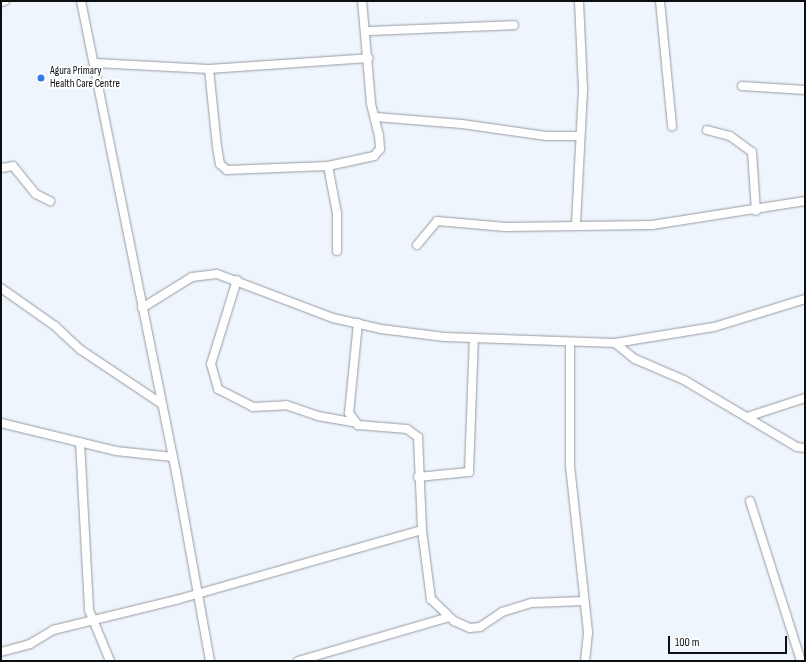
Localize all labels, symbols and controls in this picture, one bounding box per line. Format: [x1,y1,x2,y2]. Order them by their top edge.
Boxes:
place label: Agura Primary Health Care Centre [50,65,120,91]
marker: Agura Primary Health Care Centre [35,72,47,84]
scale bar [670,628,789,654]
text: 100 m [675,635,700,650]

